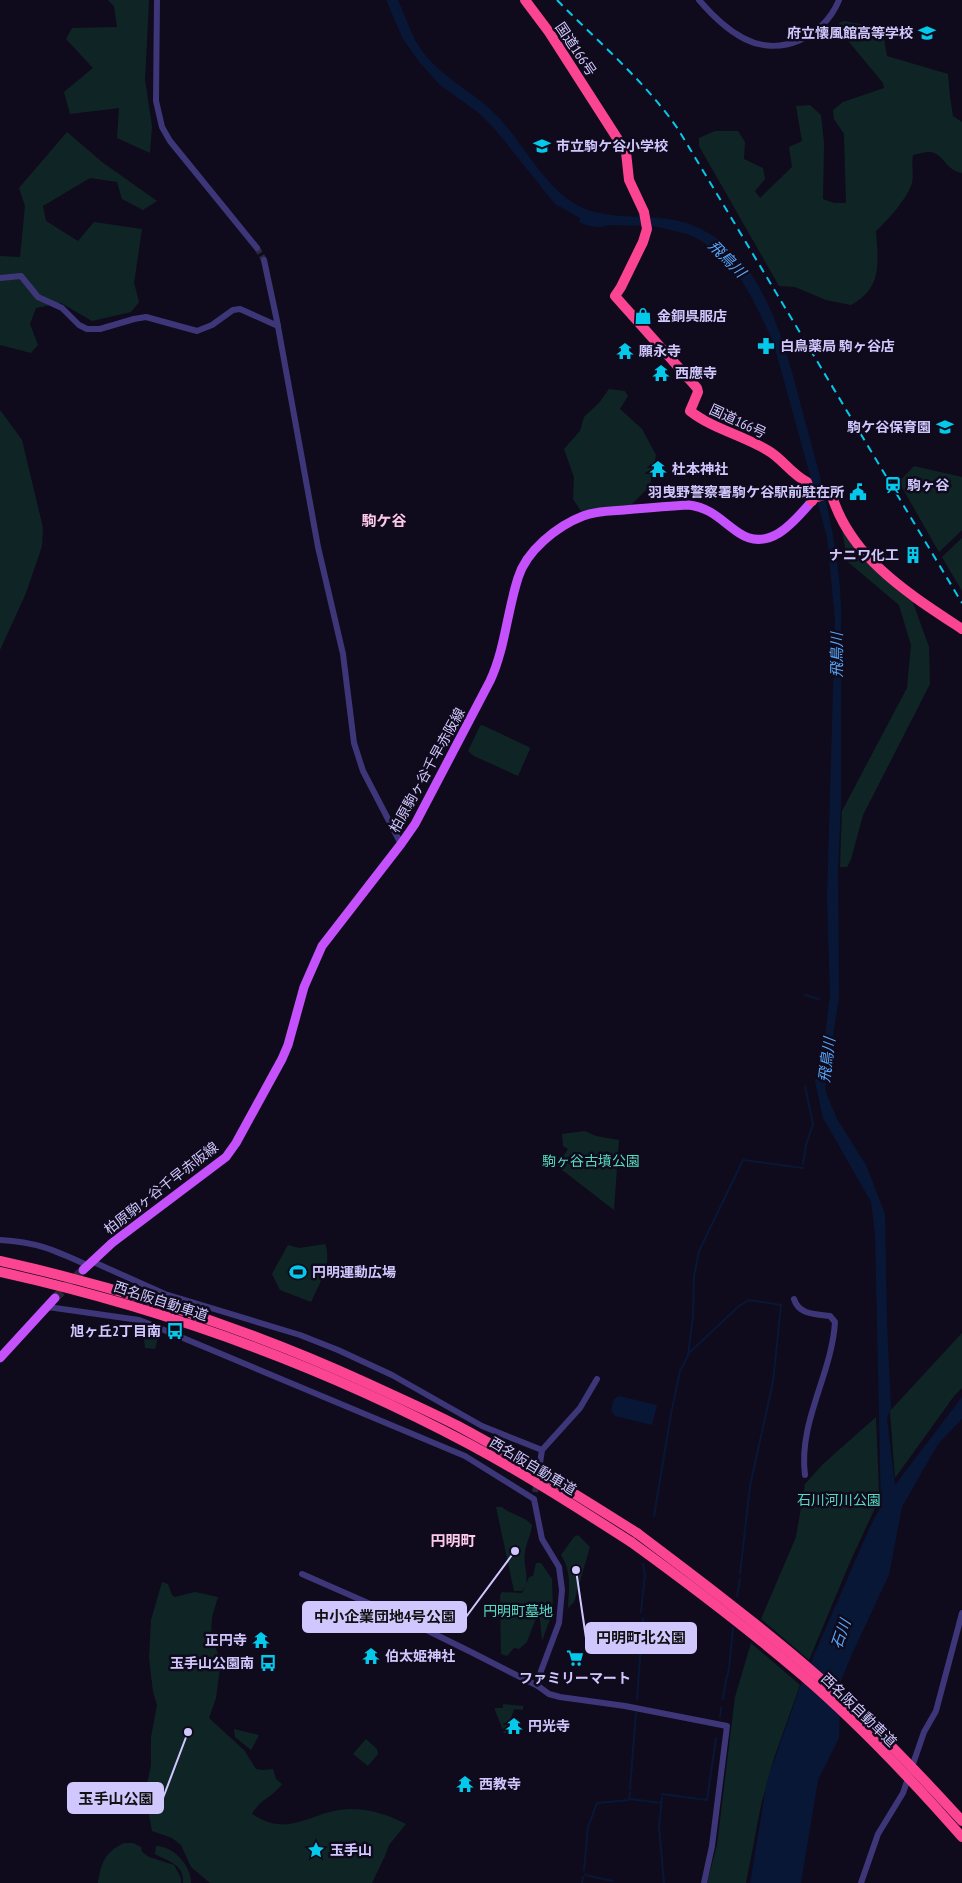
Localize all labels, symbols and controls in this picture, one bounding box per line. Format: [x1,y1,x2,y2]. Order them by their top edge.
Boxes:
street label: 国道166号 [552,19,600,79]
school or university icon: 府立懐風館高等学校 [917,23,937,43]
place label: 府立懐風館高等学校 [787,24,913,42]
school or university icon: 市立駒ケ谷小学校 [532,136,552,156]
place label: 市立駒ケ谷小学校 [556,137,668,155]
water label: 飛鳥川 [705,236,751,283]
shop icon: 金銅呉服店 [633,306,653,326]
place label: 金銅呉服店 [657,307,727,325]
pharmacy icon: 白鳥薬局 駒ヶ谷店 [756,336,776,356]
place label: 白鳥薬局 駒ヶ谷店 [780,337,895,355]
temple icon: 願永寺 [615,341,635,361]
place label: 願永寺 [639,342,681,360]
temple icon: 西應寺 [651,363,671,383]
place label: 西應寺 [675,364,717,382]
street label: 国道166号 [707,400,769,442]
school or university icon: 駒ケ谷保育園 [935,417,955,437]
place label: 駒ケ谷保育園 [847,418,931,436]
temple icon: 杜本神社 [648,459,668,479]
place label: 杜本神社 [672,460,728,478]
station icon: 駒ヶ谷 [883,475,903,495]
place label: 駒ヶ谷 [907,476,950,494]
public building icon: 羽曳野警察署駒ケ谷駅前駐在所 [848,482,868,502]
place label: 羽曳野警察署駒ケ谷駅前駐在所 [648,483,844,501]
district label: 駒ケ谷 [361,511,407,530]
building icon: ナニワ化工 [903,545,923,565]
place label: ナニワ化工 [829,546,899,564]
water label: 飛鳥川 [827,631,846,678]
street label: 柏原駒ヶ谷千早赤阪線 [385,704,469,836]
water label: 飛鳥川 [814,1034,839,1083]
street label: 柏原駒ヶ谷千早赤阪線 [100,1138,222,1238]
park label: 駒ヶ谷古墳公園 [542,1152,640,1170]
sports icon: 円明運動広場 [288,1262,308,1282]
place label: 円明運動広場 [312,1263,396,1281]
street label: 西名阪自動車道 [112,1277,210,1325]
bus stop icon: 旭ヶ丘2丁目南 [165,1321,185,1341]
place label: 旭ヶ丘2丁目南 [70,1322,161,1340]
street label: 西名阪自動車道 [486,1433,580,1499]
park label: 石川河川公園 [797,1491,881,1509]
district label: 円明町 [430,1531,476,1550]
callout: 中小企業団地4号公園 [303,1602,466,1632]
park label: 円明町墓地 [483,1602,553,1620]
text: 中小企業団地4号公園 [314,1607,456,1626]
water label: 石川 [827,1615,855,1651]
callout: 円明町北公園 [586,1623,696,1653]
text: 円明町北公園 [596,1628,686,1647]
temple icon: 正円寺 [251,1630,271,1650]
place label: 正円寺 [205,1631,247,1649]
temple icon: 伯太姫神社 [361,1646,381,1666]
place label: 伯太姫神社 [385,1647,455,1665]
supermarket icon: ファミリーマート [565,1648,585,1668]
bus stop icon: 玉手山公園南 [258,1653,278,1673]
place label: 玉手山公園南 [170,1654,254,1672]
place label: ファミリーマート [519,1669,631,1687]
street label: 西名阪自動車道 [818,1669,900,1751]
temple icon: 円光寺 [504,1716,524,1736]
place label: 円光寺 [528,1717,570,1735]
temple icon: 西教寺 [455,1774,475,1794]
place label: 西教寺 [479,1775,521,1793]
callout: 玉手山公園 [68,1783,163,1813]
text: 玉手山公園 [78,1789,154,1808]
place icon: 玉手山 [306,1840,326,1860]
place label: 玉手山 [330,1841,372,1859]

